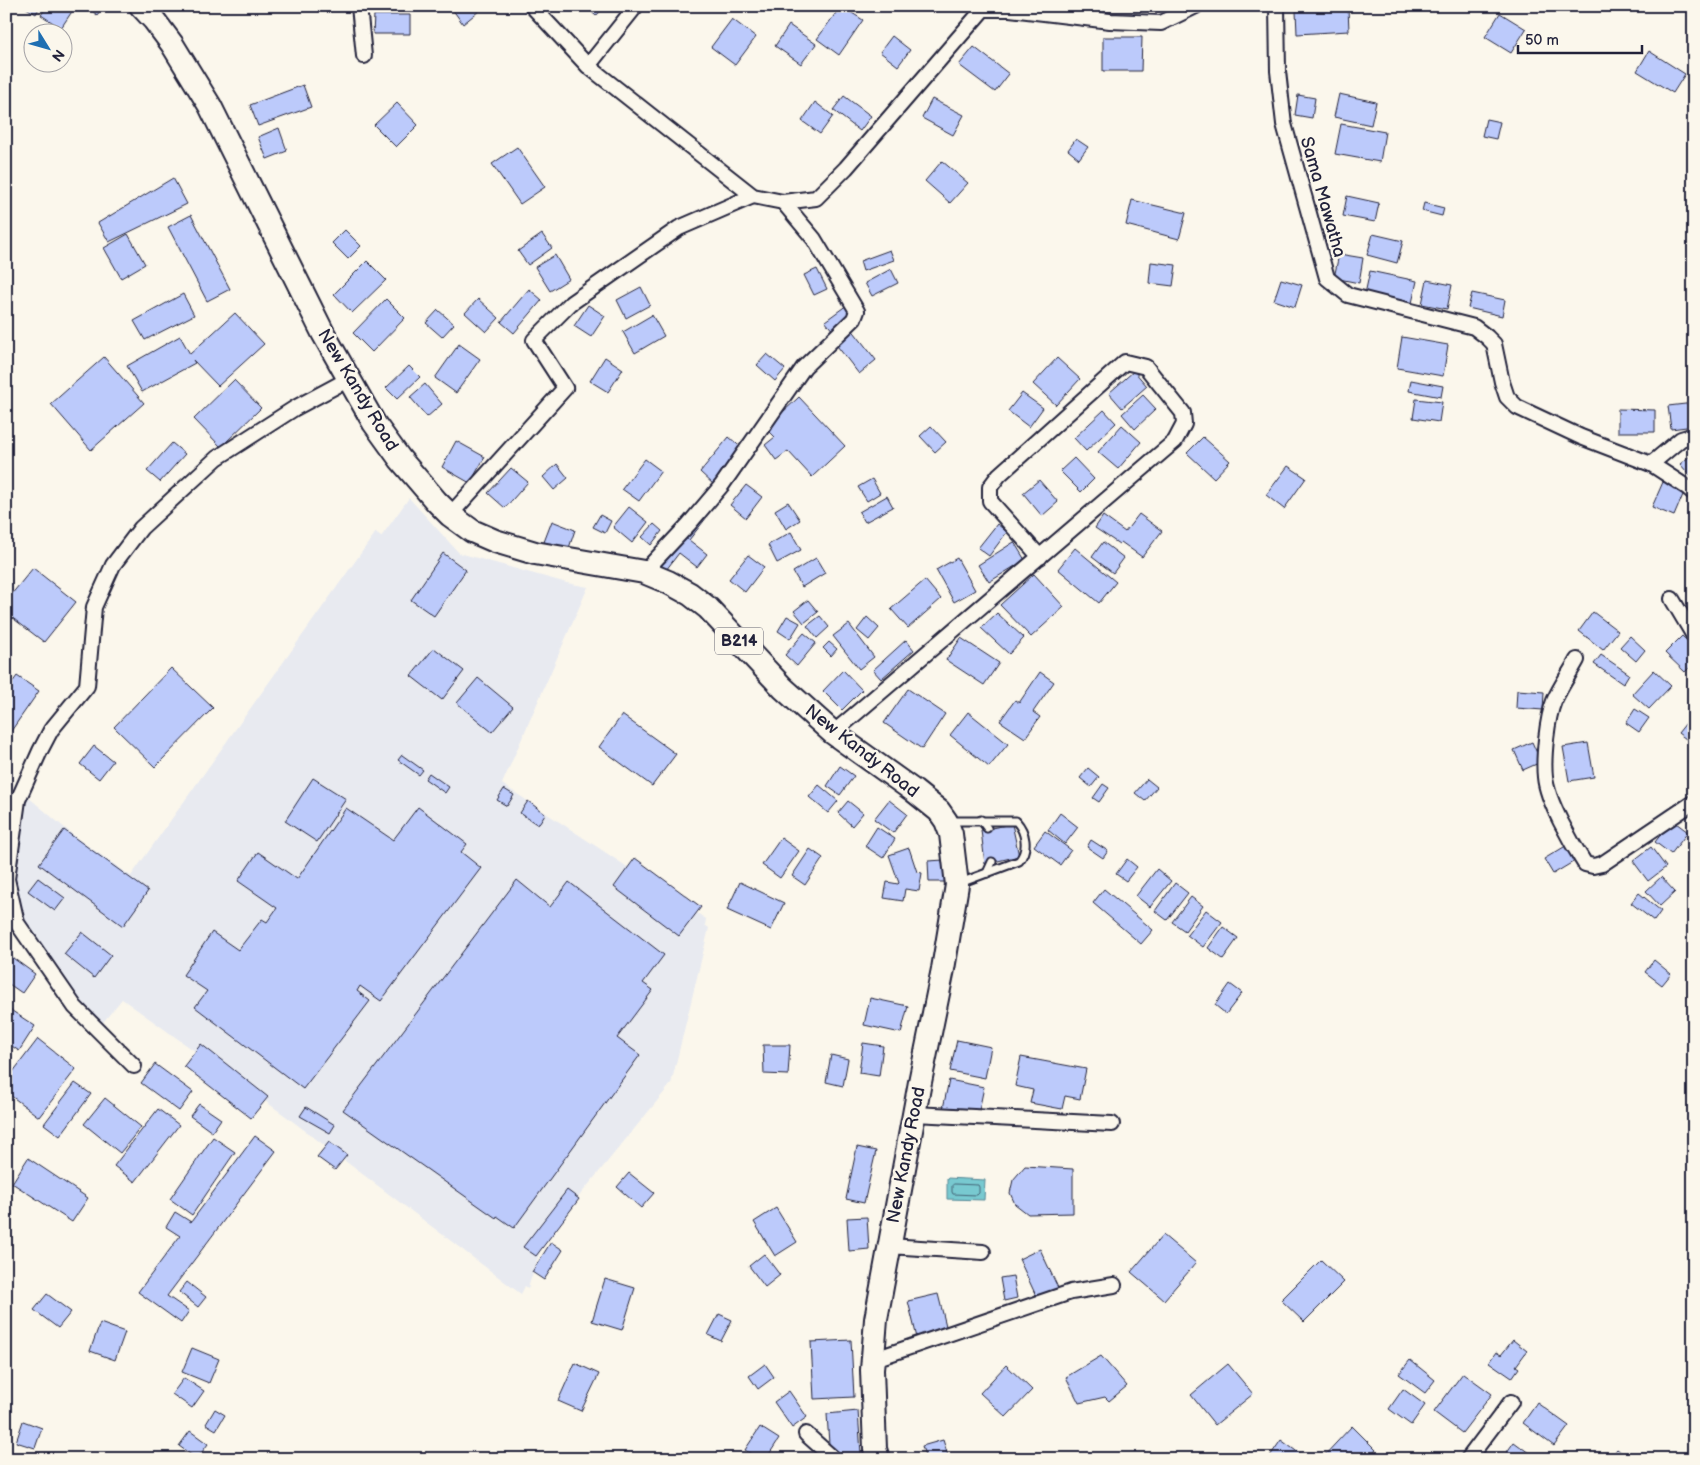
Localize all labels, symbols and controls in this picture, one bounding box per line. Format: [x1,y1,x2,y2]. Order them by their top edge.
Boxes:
north arrow [22,22,72,72]
scale bar [1518,22,1641,54]
text: 50 m [1525,31,1559,50]
text: N [48,46,68,65]
street label: Sama Mawatha [1296,134,1350,260]
street label: New Kandy Road [313,325,403,455]
road number: B214 [715,627,763,654]
street label: New Kandy Road [801,700,923,802]
street label: New Kandy Road [882,1085,930,1225]

